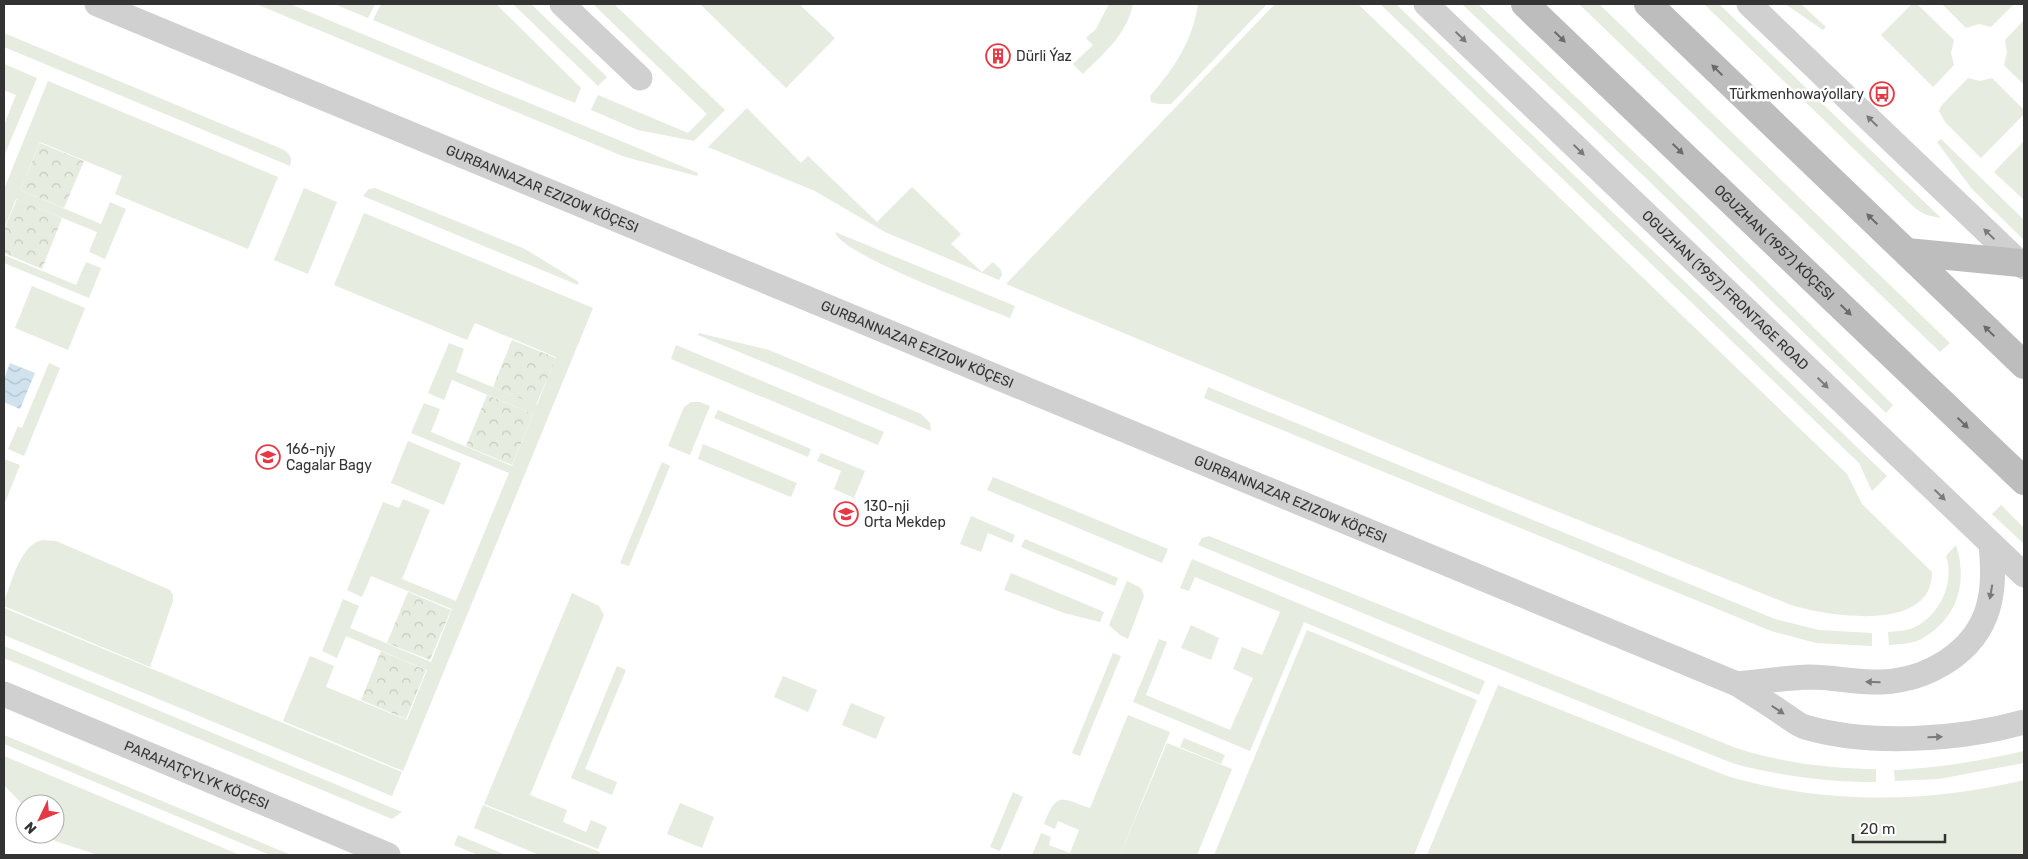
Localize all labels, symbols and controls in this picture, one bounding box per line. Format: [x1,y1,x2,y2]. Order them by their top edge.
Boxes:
one-way arrow [1455,31,1467,43]
one-way arrow [1554,31,1566,43]
building icon: Dürli Ýaz [985,43,1011,69]
place label: Dürli Ýaz [1016,47,1072,65]
one-way arrow [1711,64,1723,76]
bus stop icon: Türkmenhowaýollary [1869,81,1895,107]
place label: Türkmenhowaýollary [1729,86,1864,103]
one-way arrow [1866,115,1878,127]
street label: GURBANNAZAR EZIZOW KÖÇESI [443,142,641,237]
one-way arrow [1672,143,1684,155]
one-way arrow [1572,144,1584,156]
street label: OGUZHAN (1957) KÖÇESI [1710,181,1838,304]
street label: OGUZHAN (1957) FRONTAGE ROAD [1638,207,1812,374]
one-way arrow [1866,213,1878,225]
one-way arrow [1983,228,1995,240]
street label: GURBANNAZAR EZIZOW KÖÇESI [818,297,1016,392]
one-way arrow [1840,304,1852,316]
one-way arrow [1983,325,1995,337]
one-way arrow [1816,377,1828,389]
one-way arrow [1957,417,1969,429]
place label: 166-njy Cagalar Bagy [286,441,372,474]
school or university icon: 166-njy Cagalar Bagy [255,444,281,470]
street label: GURBANNAZAR EZIZOW KÖÇESI [1191,452,1389,547]
one-way arrow [1934,489,1946,501]
place label: 130-nji Orta Mekdep [864,498,946,531]
school or university icon: 130-nji Orta Mekdep [833,501,859,527]
one-way arrow [1986,585,1994,601]
one-way arrow [1865,678,1881,686]
one-way arrow [1772,705,1785,715]
one-way arrow [1927,733,1943,741]
street label: PARAHATÇYLYK KÖÇESI [121,737,272,813]
north arrow [15,794,65,844]
scale bar [1853,812,1946,844]
text: N [21,818,41,837]
text: 20 m [1860,820,1895,838]

